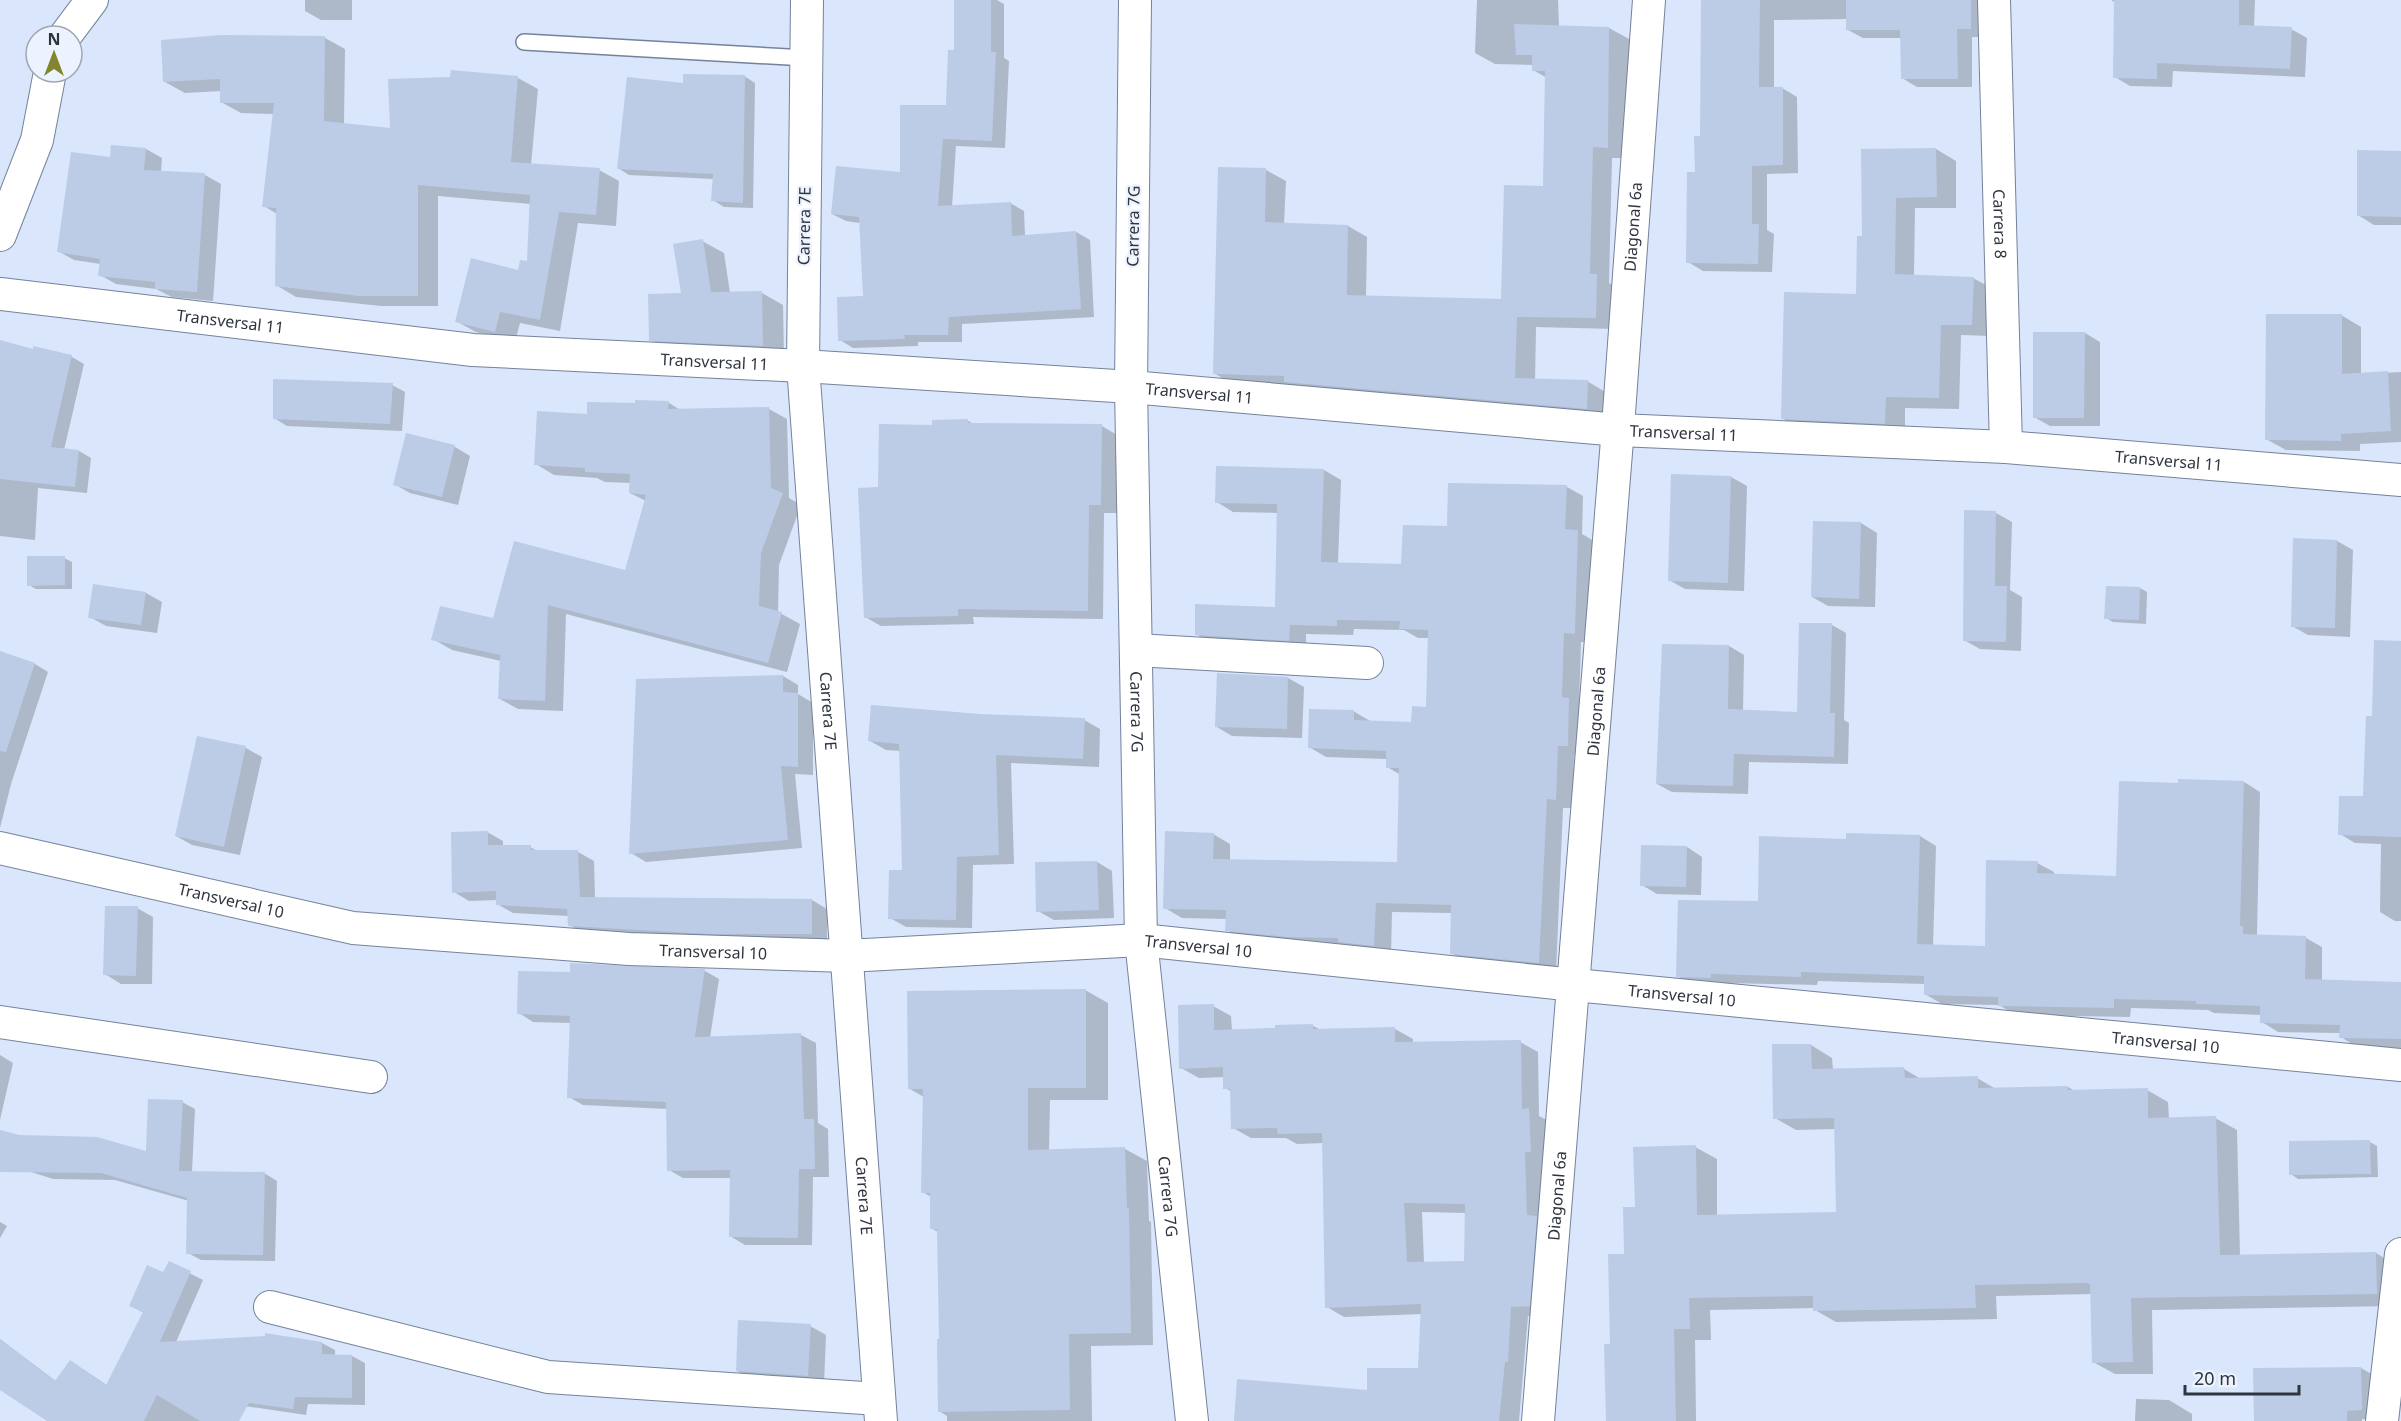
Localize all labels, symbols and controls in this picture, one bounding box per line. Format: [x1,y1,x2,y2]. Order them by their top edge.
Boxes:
north arrow [24,24,84,84]
text: N [47,28,61,50]
street label: Diagonal 6a [1619,181,1647,272]
street label: Carrera 7G [1121,185,1145,267]
street label: Carrera 7E [792,187,816,265]
street label: Carrera 8 [1988,189,2012,259]
street label: Transversal 11 [175,304,285,339]
street label: Transversal 11 [660,348,769,375]
street label: Transversal 11 [1145,377,1254,409]
street label: Transversal 11 [1629,419,1738,446]
street label: Transversal 11 [2114,445,2224,476]
street label: Diagonal 6a [1582,666,1611,757]
street label: Carrera 7E [815,671,842,751]
street label: Carrera 7G [1125,671,1149,753]
street label: Transversal 10 [176,878,286,923]
street label: Transversal 10 [1144,929,1253,962]
street label: Transversal 10 [659,939,768,964]
street label: Transversal 10 [1627,979,1737,1012]
street label: Transversal 10 [2111,1026,2220,1058]
street label: Diagonal 6a [1542,1150,1572,1241]
street label: Carrera 7G [1153,1155,1183,1238]
street label: Carrera 7E [850,1156,878,1236]
scale bar [2185,1358,2299,1396]
text: 20 m [2194,1366,2236,1390]

